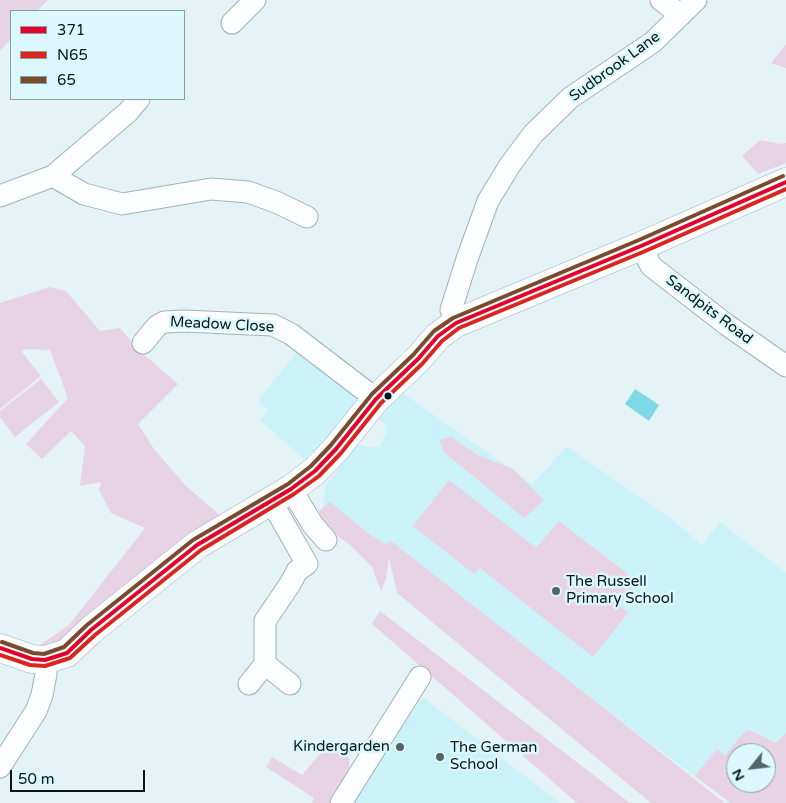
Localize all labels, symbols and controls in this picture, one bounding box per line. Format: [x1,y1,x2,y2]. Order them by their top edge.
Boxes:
legend [10,10,185,100]
text: 371 [57,21,85,39]
street label: Sudbrook Lane [566,28,664,106]
text: N65 [57,46,88,64]
text: 65 [57,71,76,89]
street label: Sandpits Road [662,272,756,348]
street label: Meadow Close [169,313,275,337]
unlabelled marker [383,391,393,401]
place label: The Russell Primary School [566,573,674,608]
marker: The Russell Primary School [550,585,562,597]
place label: Kindergarden [293,738,390,756]
place label: The German School [450,739,537,774]
marker: Kindergarden [394,741,406,753]
north arrow [726,743,776,793]
marker: The German School [434,751,446,763]
scale bar [12,760,148,792]
text: N [728,766,748,784]
text: 50 m [18,770,55,788]

